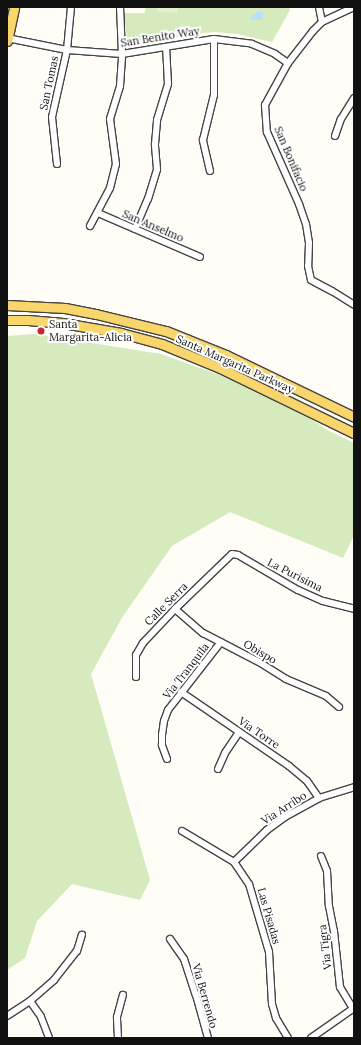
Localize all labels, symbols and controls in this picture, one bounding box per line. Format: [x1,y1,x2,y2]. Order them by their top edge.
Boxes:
street label: San Benito Way [120,24,200,50]
street label: San Tomas [37,55,61,111]
street label: San Bonifacio [271,125,311,193]
street label: San Anselmo [120,207,186,245]
place label: Santa Margarita-Alicia [49,318,132,344]
marker: Santa Margarita-Alicia [36,326,46,336]
street label: Santa Margarita Parkway [174,332,296,396]
street label: La Purisima [265,556,325,594]
street label: Calle Serra [142,580,190,628]
street label: Obispo [241,637,279,667]
street label: Via Tranquila [160,640,212,702]
street label: Via Torre [236,714,282,752]
street label: Via Arribo [259,789,309,827]
street label: Las Pisadas [255,886,283,946]
street label: Via Tigra [316,924,334,970]
street label: Via Berrendo [189,962,221,1030]

